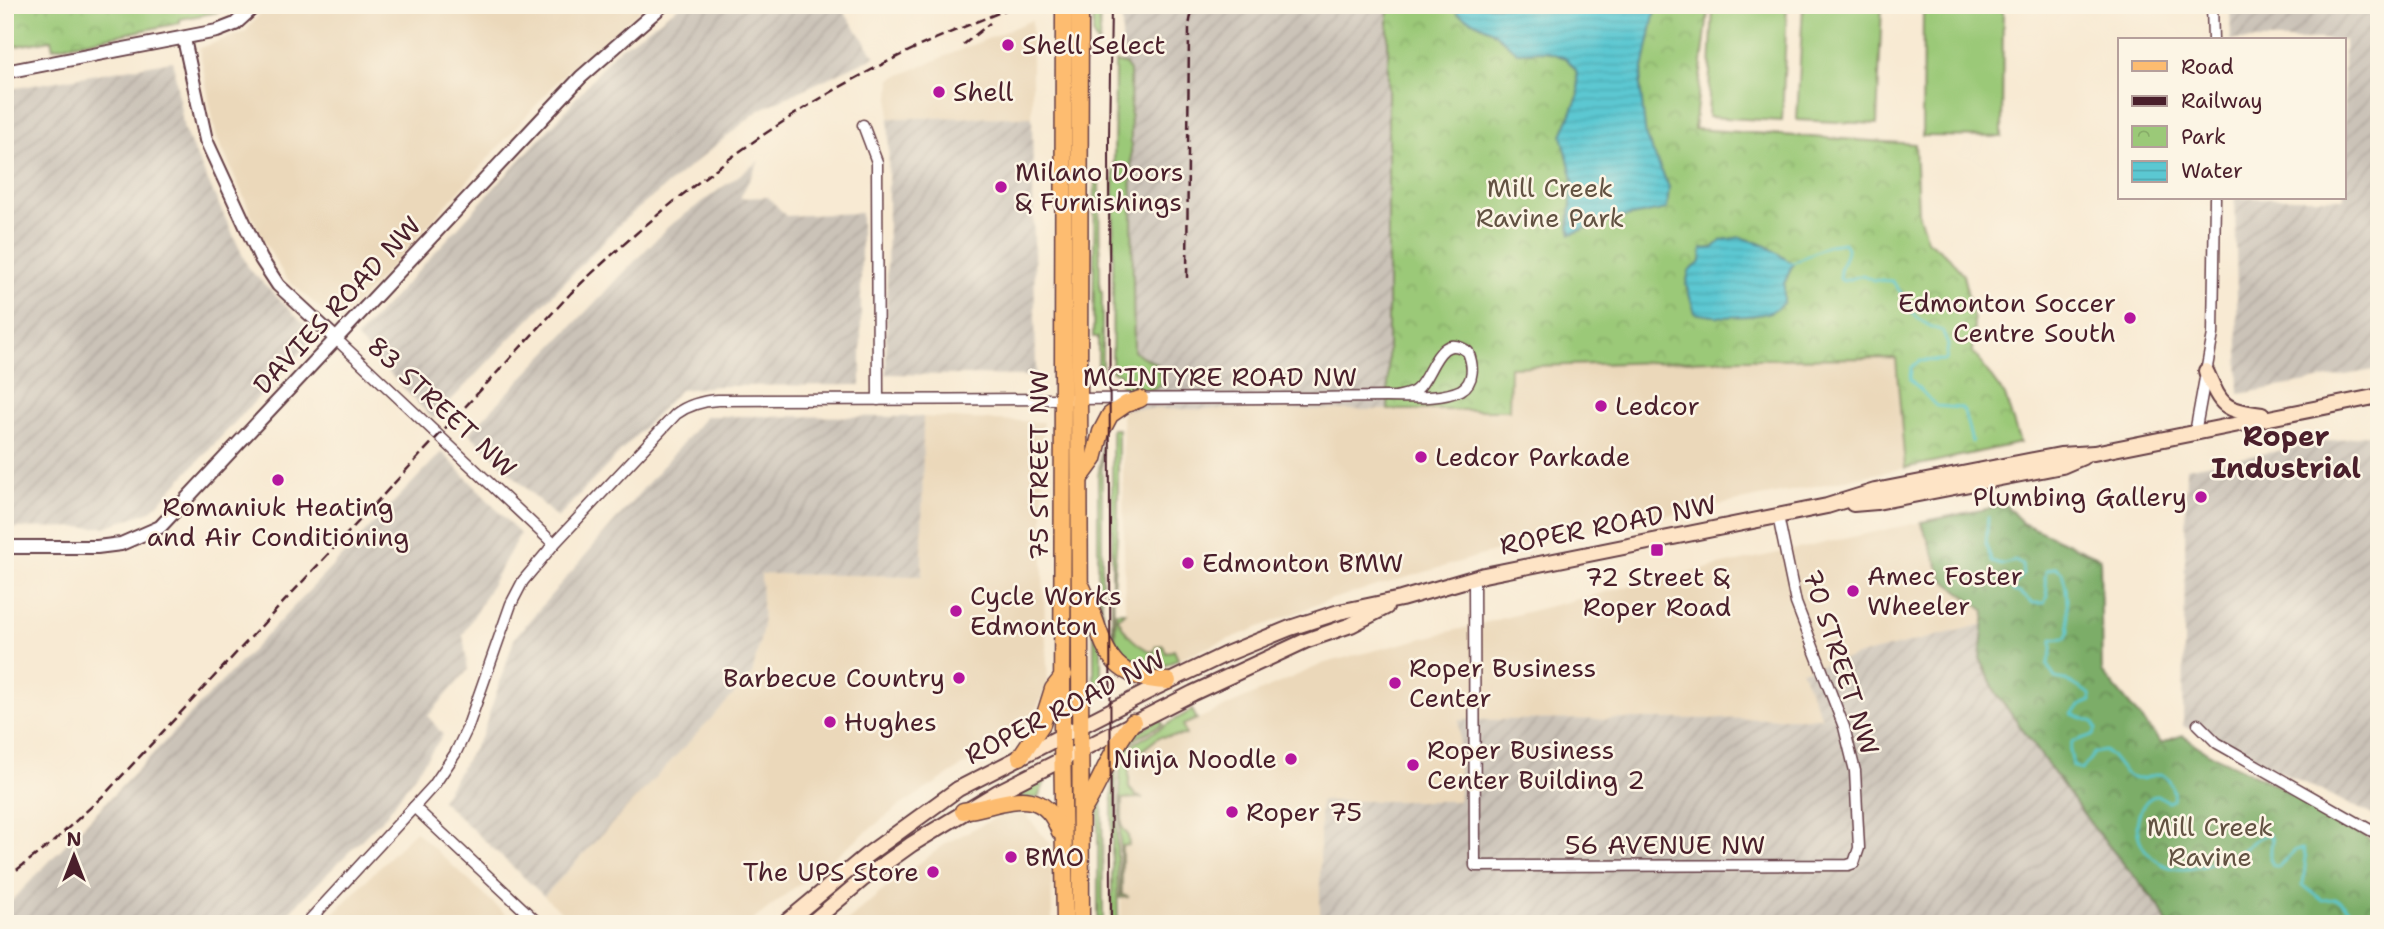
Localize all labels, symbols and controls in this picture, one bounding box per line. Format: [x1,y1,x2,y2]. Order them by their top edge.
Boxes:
place label: Shell Select [1022,27,1166,62]
marker: Shell Select [1000,37,1016,53]
legend [2118,38,2346,200]
text: Road [2181,53,2234,81]
place label: Shell [953,74,1014,109]
marker: Shell [931,84,947,100]
text: Railway [2181,87,2263,115]
text: Park [2181,123,2226,151]
place label: Milano Doors & Furnishings [1015,154,1184,219]
text: Water [2181,157,2243,185]
park label: Mill Creek Ravine Park [1476,170,1624,235]
marker: Milano Doors & Furnishings [993,179,1009,195]
street label: DAVIES ROAD NW [245,208,428,401]
place label: Edmonton Soccer Centre South [1898,285,2116,350]
marker: Edmonton Soccer Centre South [2122,310,2138,326]
street label: 83 STREET NW [360,328,525,485]
street label: MCINTYRE ROAD NW [1083,359,1357,394]
street label: 75 STREET NW [1021,370,1056,560]
place label: Ledcor [1615,388,1700,423]
marker: Ledcor [1593,398,1609,414]
district label: Roper Industrial [2211,417,2361,487]
place label: Ledcor Parkade [1435,439,1631,474]
marker: Ledcor Parkade [1413,449,1429,465]
marker: Romaniuk Heating and Air Conditioning [270,472,286,488]
place label: Plumbing Gallery [1973,479,2187,514]
street label: ROPER ROAD NW [1497,486,1719,563]
place label: Romaniuk Heating and Air Conditioning [147,489,409,554]
marker: Plumbing Gallery [2193,489,2209,505]
marker: 72 Street & Roper Road [1649,542,1665,558]
place label: Edmonton BMW [1202,545,1404,580]
marker: Edmonton BMW [1180,555,1196,571]
place label: Amec Foster Wheeler [1867,558,2023,623]
place label: 72 Street & Roper Road [1583,559,1731,624]
street label: 70 STREET NW [1795,564,1888,759]
place label: Cycle Works Edmonton [970,578,1122,643]
marker: Amec Foster Wheeler [1845,583,1861,599]
marker: Cycle Works Edmonton [948,603,964,619]
street label: ROPER ROAD NW [959,641,1171,772]
place label: Roper Business Center [1409,650,1597,715]
place label: Barbecue Country [723,660,945,695]
marker: Barbecue Country [951,670,967,686]
marker: Roper Business Center [1387,675,1403,691]
place label: Hughes [844,704,937,739]
marker: Hughes [822,714,838,730]
place label: Roper Business Center Building 2 [1427,732,1645,797]
place label: Ninja Noodle [1113,741,1277,776]
marker: Ninja Noodle [1283,751,1299,767]
marker: Roper Business Center Building 2 [1405,757,1421,773]
place label: Roper 75 [1246,794,1362,829]
marker: Roper 75 [1224,804,1240,820]
park label: Mill Creek Ravine [2147,809,2273,874]
north arrow [38,820,108,890]
text: N [66,827,82,852]
street label: 56 AVENUE NW [1565,827,1765,862]
place label: BMO [1025,839,1084,874]
marker: BMO [1003,849,1019,865]
place label: The UPS Store [743,854,919,889]
marker: The UPS Store [925,864,941,880]

